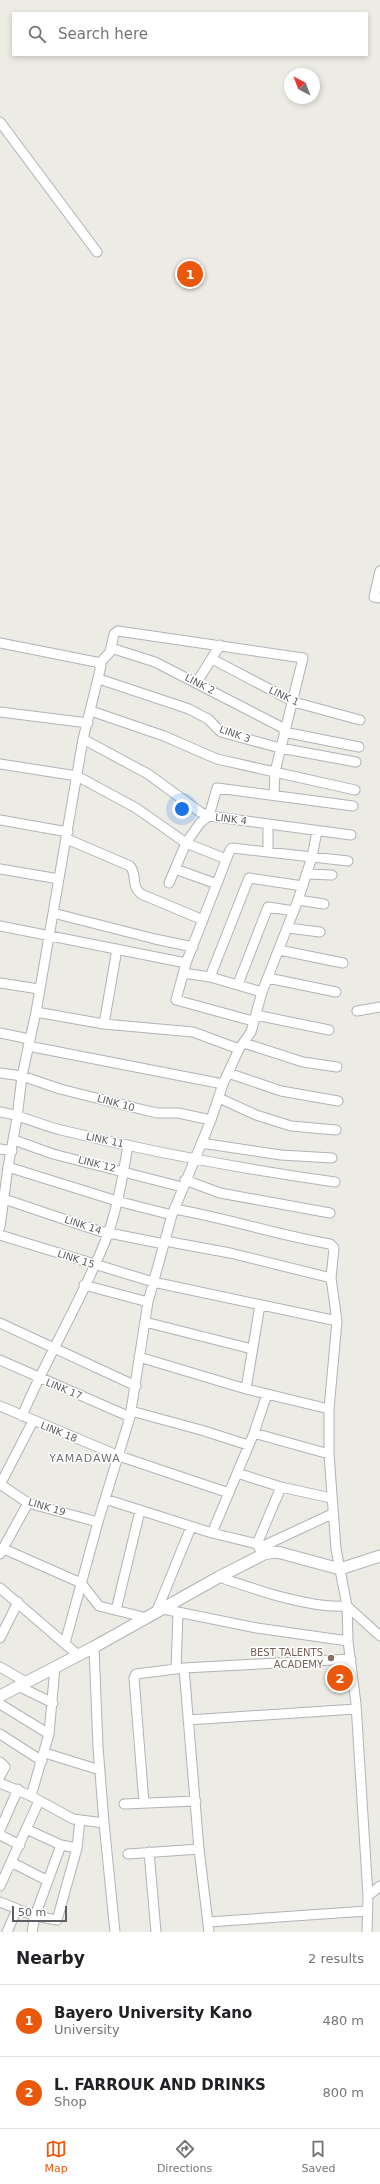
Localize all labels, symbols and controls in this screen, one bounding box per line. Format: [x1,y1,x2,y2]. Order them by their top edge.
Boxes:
search box [12,12,368,56]
icon: search [26,23,48,45]
text: Search here [58,25,148,43]
north arrow [284,68,320,104]
pin: 1 [177,259,203,289]
street label: LINK 2 [183,672,217,696]
street label: LINK 1 [267,684,301,708]
street label: LINK 3 [218,724,252,744]
your location [172,799,192,819]
street label: LINK 4 [214,812,248,826]
street label: LINK 10 [96,1093,136,1113]
street label: LINK 11 [85,1131,125,1149]
street label: LINK 12 [77,1154,117,1174]
street label: LINK 14 [63,1214,103,1236]
street label: LINK 15 [56,1248,96,1270]
street label: LINK 17 [44,1376,84,1402]
street label: LINK 18 [39,1420,79,1444]
district label: YAMADAWA [48,1452,121,1465]
street label: LINK 19 [27,1496,67,1518]
place label: BEST TALENTS ACADEMY [250,1647,324,1670]
marker: BEST TALENTS ACADEMY [326,1653,336,1663]
pin: 2 [327,1663,353,1693]
scale bar [12,1904,67,1923]
text: 50 m [18,1906,46,1919]
text: Nearby [16,1948,85,1968]
text: 2 results [308,1951,364,1966]
text: Bayero University Kano [54,2004,252,2022]
text: 1 [24,2013,34,2028]
text: 480 m [322,2013,364,2028]
text: University [54,2022,120,2037]
text: L. FARROUK AND DRINKS [54,2076,266,2094]
text: 2 [24,2085,34,2100]
text: 800 m [322,2085,364,2100]
text: Shop [54,2094,87,2109]
tab: Map [45,2138,68,2175]
tab: Directions [157,2138,212,2175]
tab: Saved [301,2138,335,2175]

